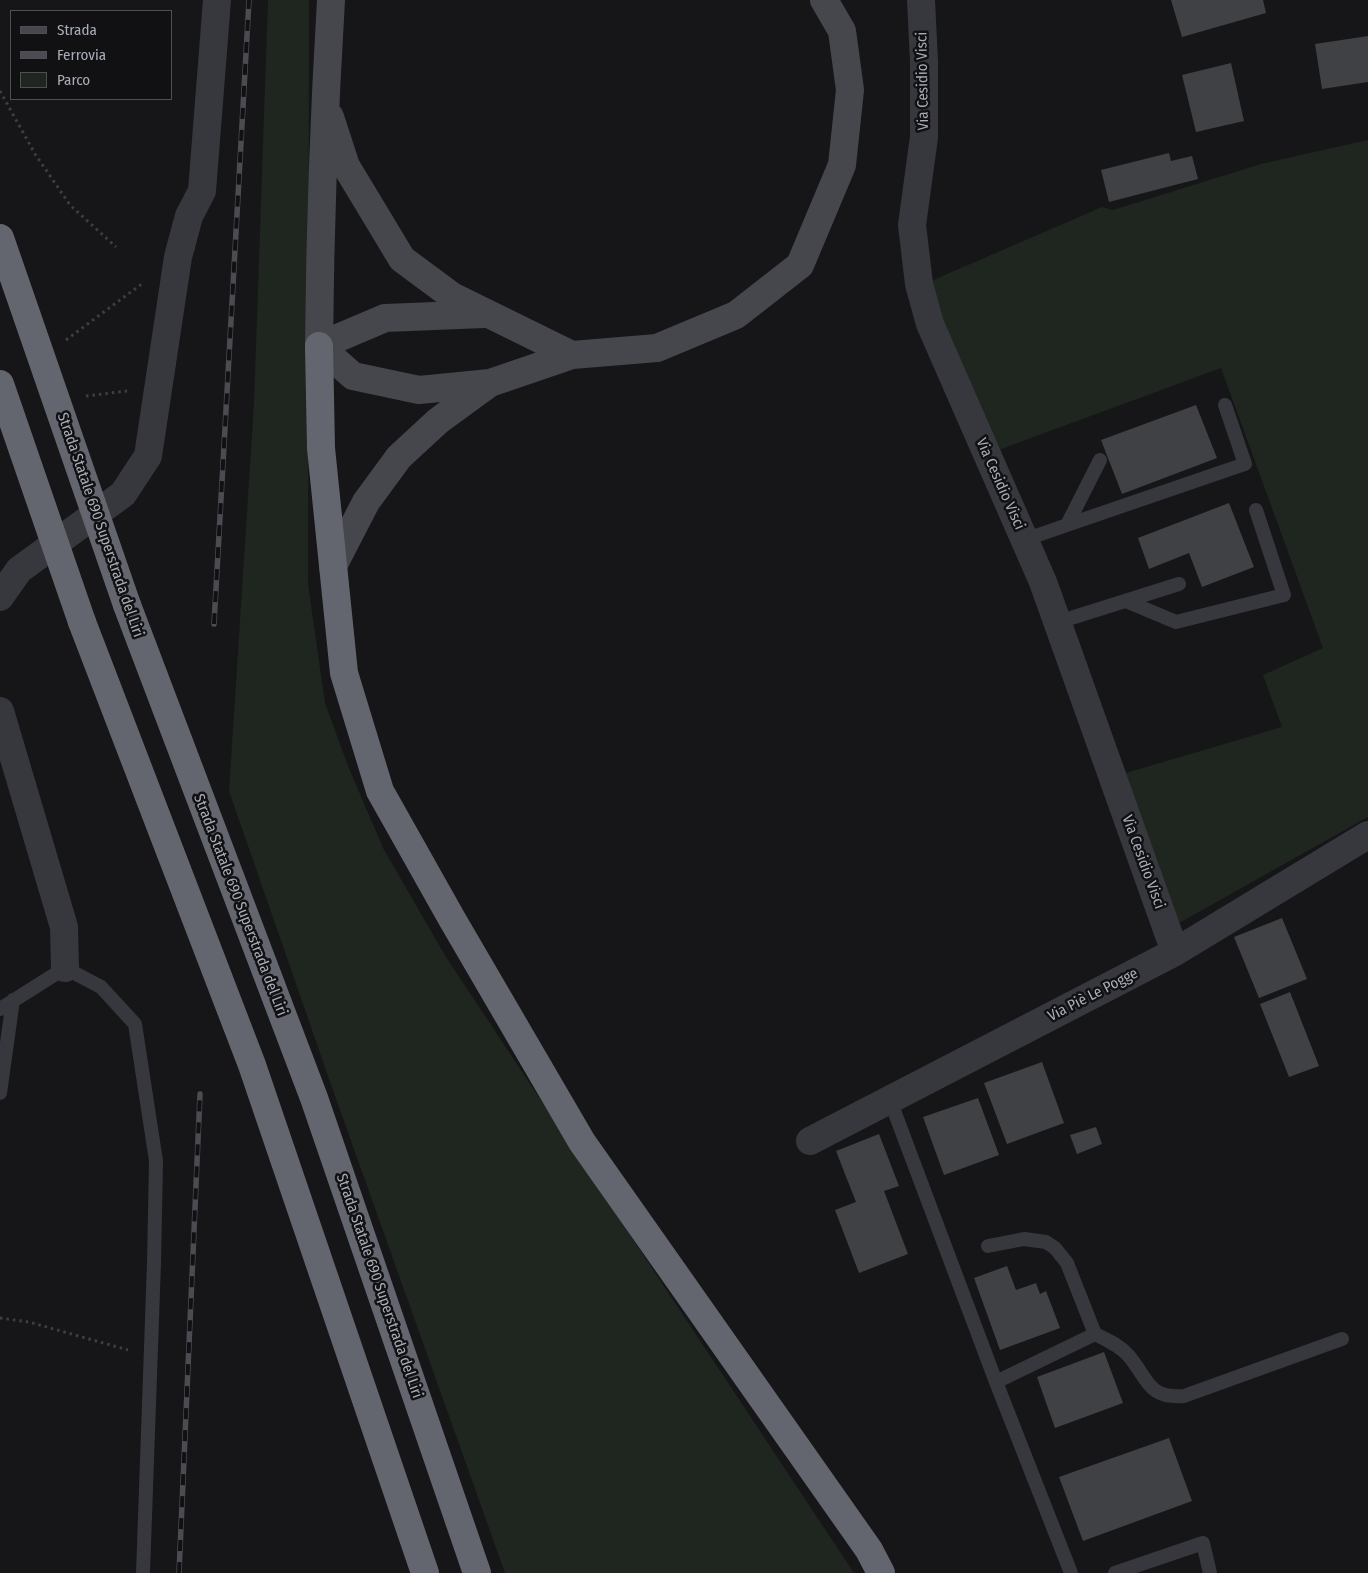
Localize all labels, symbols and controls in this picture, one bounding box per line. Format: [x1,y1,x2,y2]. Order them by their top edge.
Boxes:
legend [10,10,172,100]
text: Strada [57,21,97,39]
street label: Via Cesidio Visci [913,32,933,130]
text: Ferrovia [57,46,106,64]
text: Parco [57,71,90,89]
street label: Strada Statale 690 Superstrada del Liri [53,410,147,640]
street label: Via Cesidio Visci [972,435,1028,533]
street label: Strada Statale 690 Superstrada del Liri [189,792,291,1018]
street label: Via Cesidio Visci [1118,813,1168,911]
street label: Via Piè Le Pogge [1045,965,1141,1025]
street label: Strada Statale 690 Superstrada del Liri [332,1171,426,1401]

